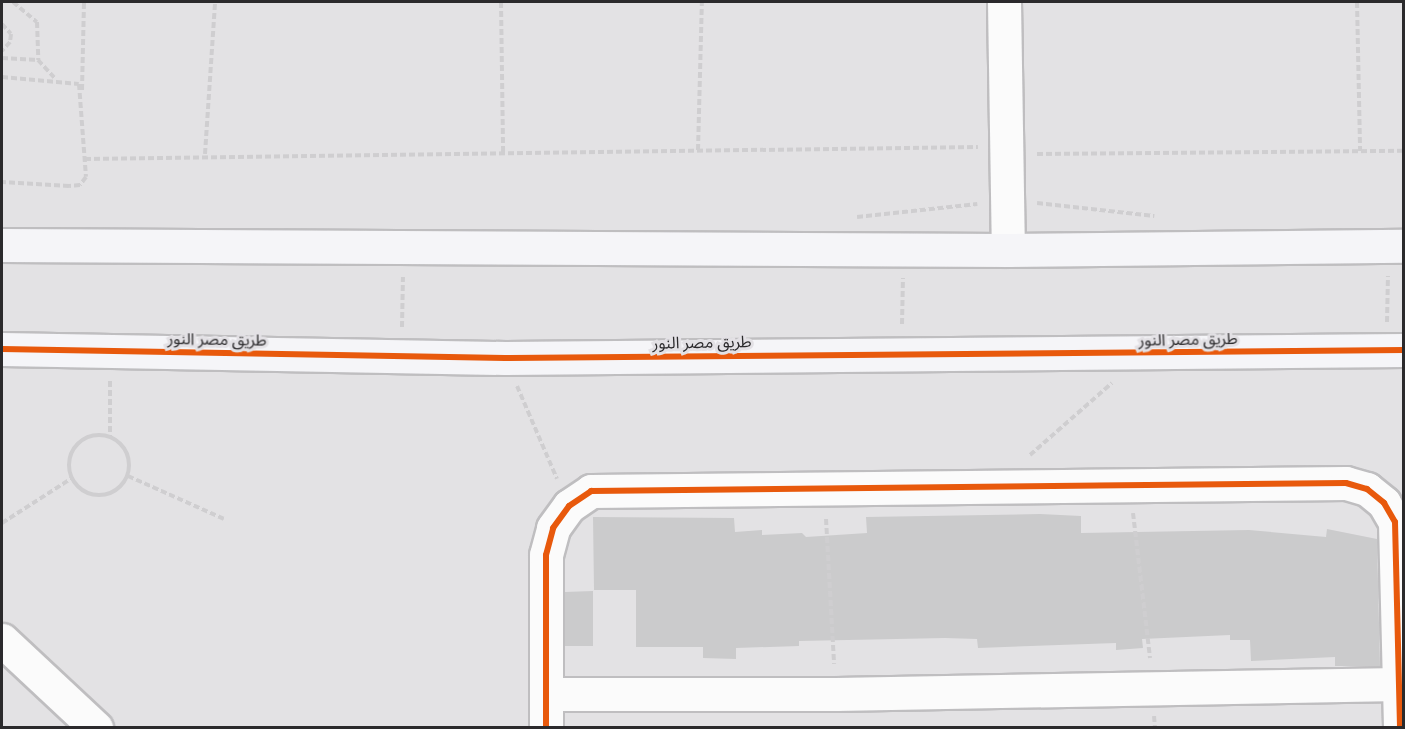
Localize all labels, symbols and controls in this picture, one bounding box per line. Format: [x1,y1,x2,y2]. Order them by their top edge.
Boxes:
street label: طريق مصر النور [167,330,267,350]
street label: طريق مصر النور [1138,330,1238,350]
street label: طريق مصر النور [652,333,752,353]

